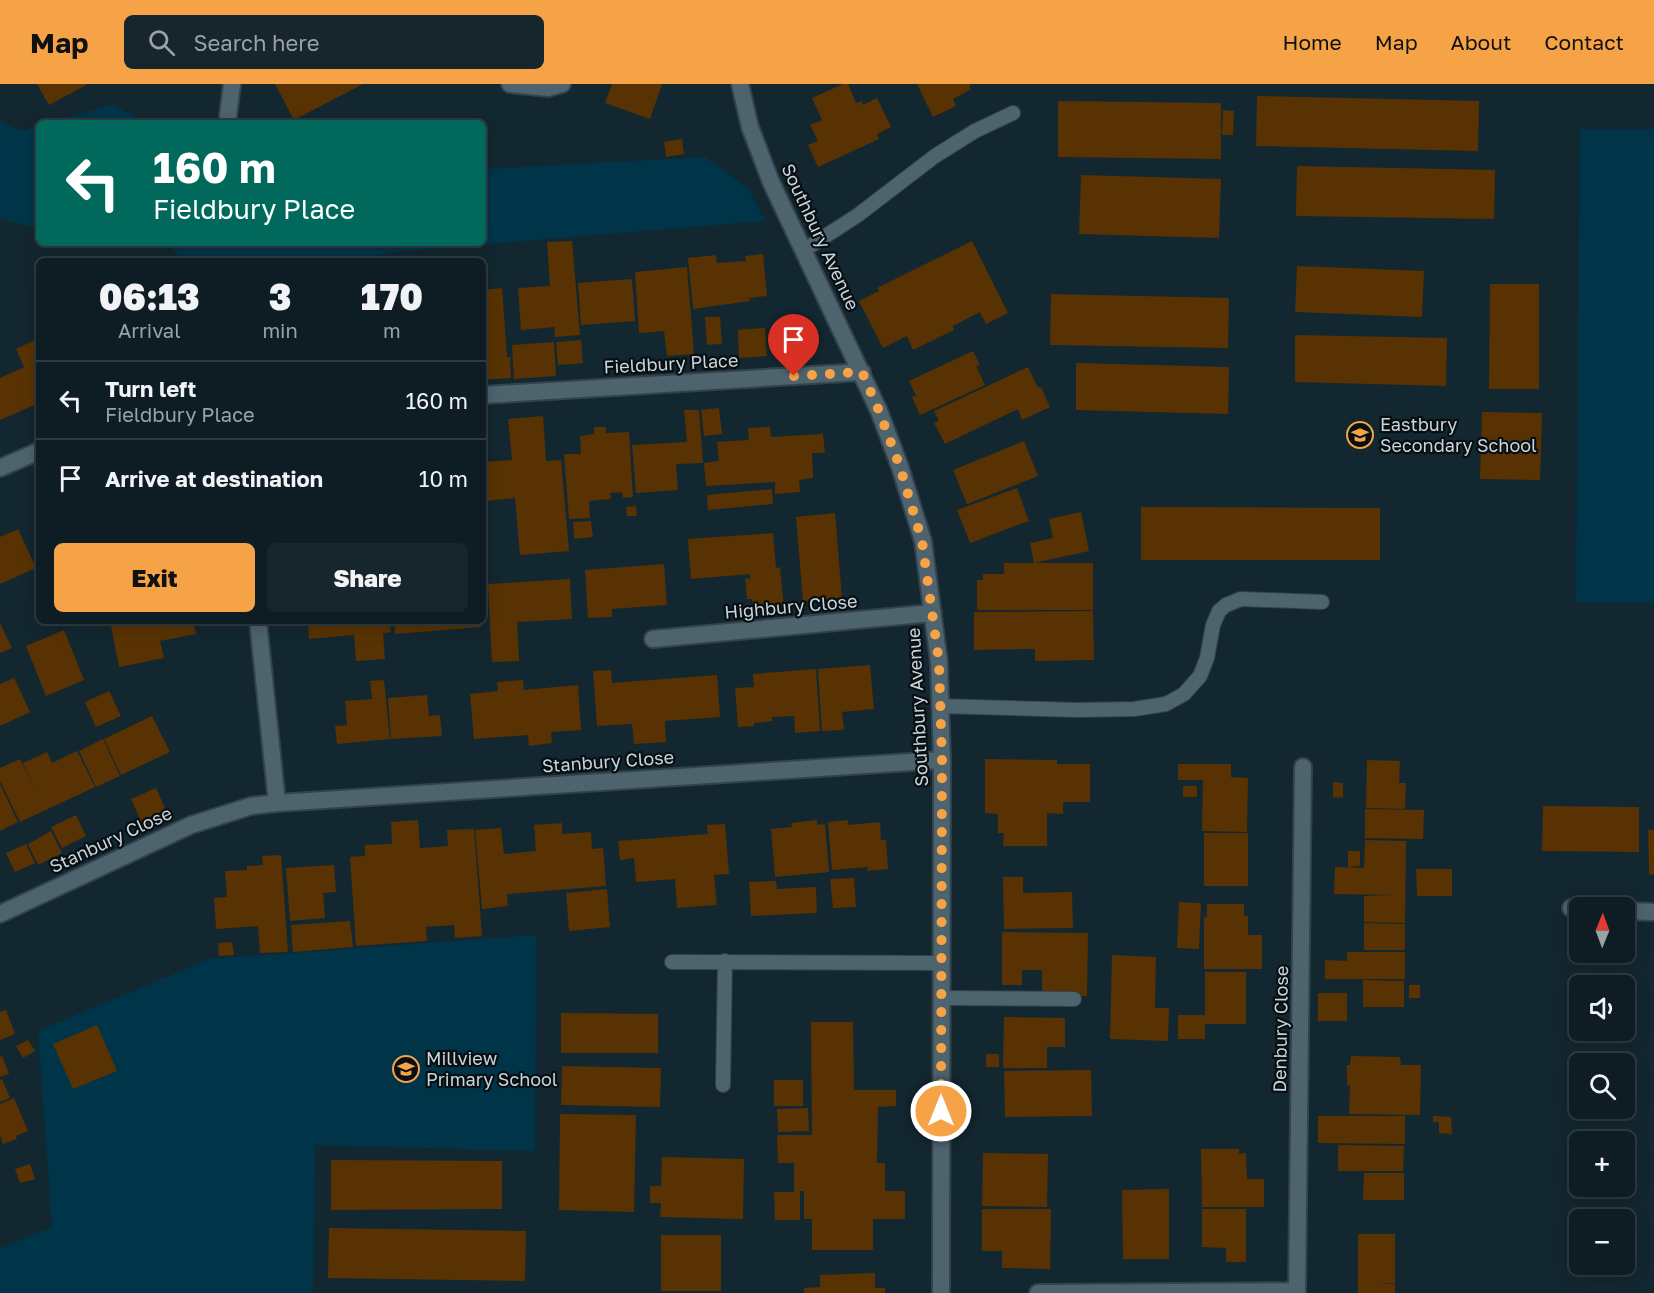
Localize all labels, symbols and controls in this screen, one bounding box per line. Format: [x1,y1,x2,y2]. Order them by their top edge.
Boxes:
search box [124,15,544,69]
text: Map [30,26,88,59]
icon: search [145,26,178,59]
text: Search here [193,29,319,56]
text: Home [1282,29,1342,55]
text: Map [1375,29,1418,55]
text: About [1451,29,1511,55]
text: Contact [1544,29,1624,55]
text: 160 m [153,142,276,192]
icon: left [54,144,132,222]
street label: Southbury Avenue [777,160,865,313]
text: Fieldbury Place [153,193,355,225]
text: 06:13 [99,275,200,318]
text: 3 [269,275,291,318]
text: 170 [361,275,423,318]
pin [768,314,819,376]
text: Arrival [118,318,181,342]
text: min [262,318,298,342]
text: m [383,318,401,342]
icon: arrive [777,323,810,356]
street label: Fieldbury Place [603,348,739,378]
text: Turn left [105,375,196,402]
icon: left [54,384,87,417]
text: 160 m [405,387,468,414]
text: Fieldbury Place [105,402,255,426]
place label: Eastbury Secondary School [1380,413,1537,456]
school or university icon: Eastbury Secondary School [1345,420,1375,450]
icon: arrive [54,462,87,495]
text: Arrive at destination [105,465,323,492]
text: 10 m [419,465,468,492]
button: Exit [54,543,255,612]
button: Share [267,543,468,612]
street label: Highbury Close [724,589,858,623]
street label: Southbury Avenue [902,627,932,787]
street label: Stanbury Close [541,745,675,777]
street label: Stanbury Close [46,801,175,877]
north arrow [1569,897,1635,963]
map controls [1569,897,1635,1275]
street label: Denbury Close [1268,965,1292,1093]
button: sound [1569,975,1635,1041]
place label: Millview Primary School [426,1047,558,1090]
button: search [1569,1053,1635,1119]
school or university icon: Millview Primary School [391,1054,421,1084]
position arrow [909,1079,973,1143]
button: + [1569,1131,1635,1197]
button: − [1569,1209,1635,1275]

